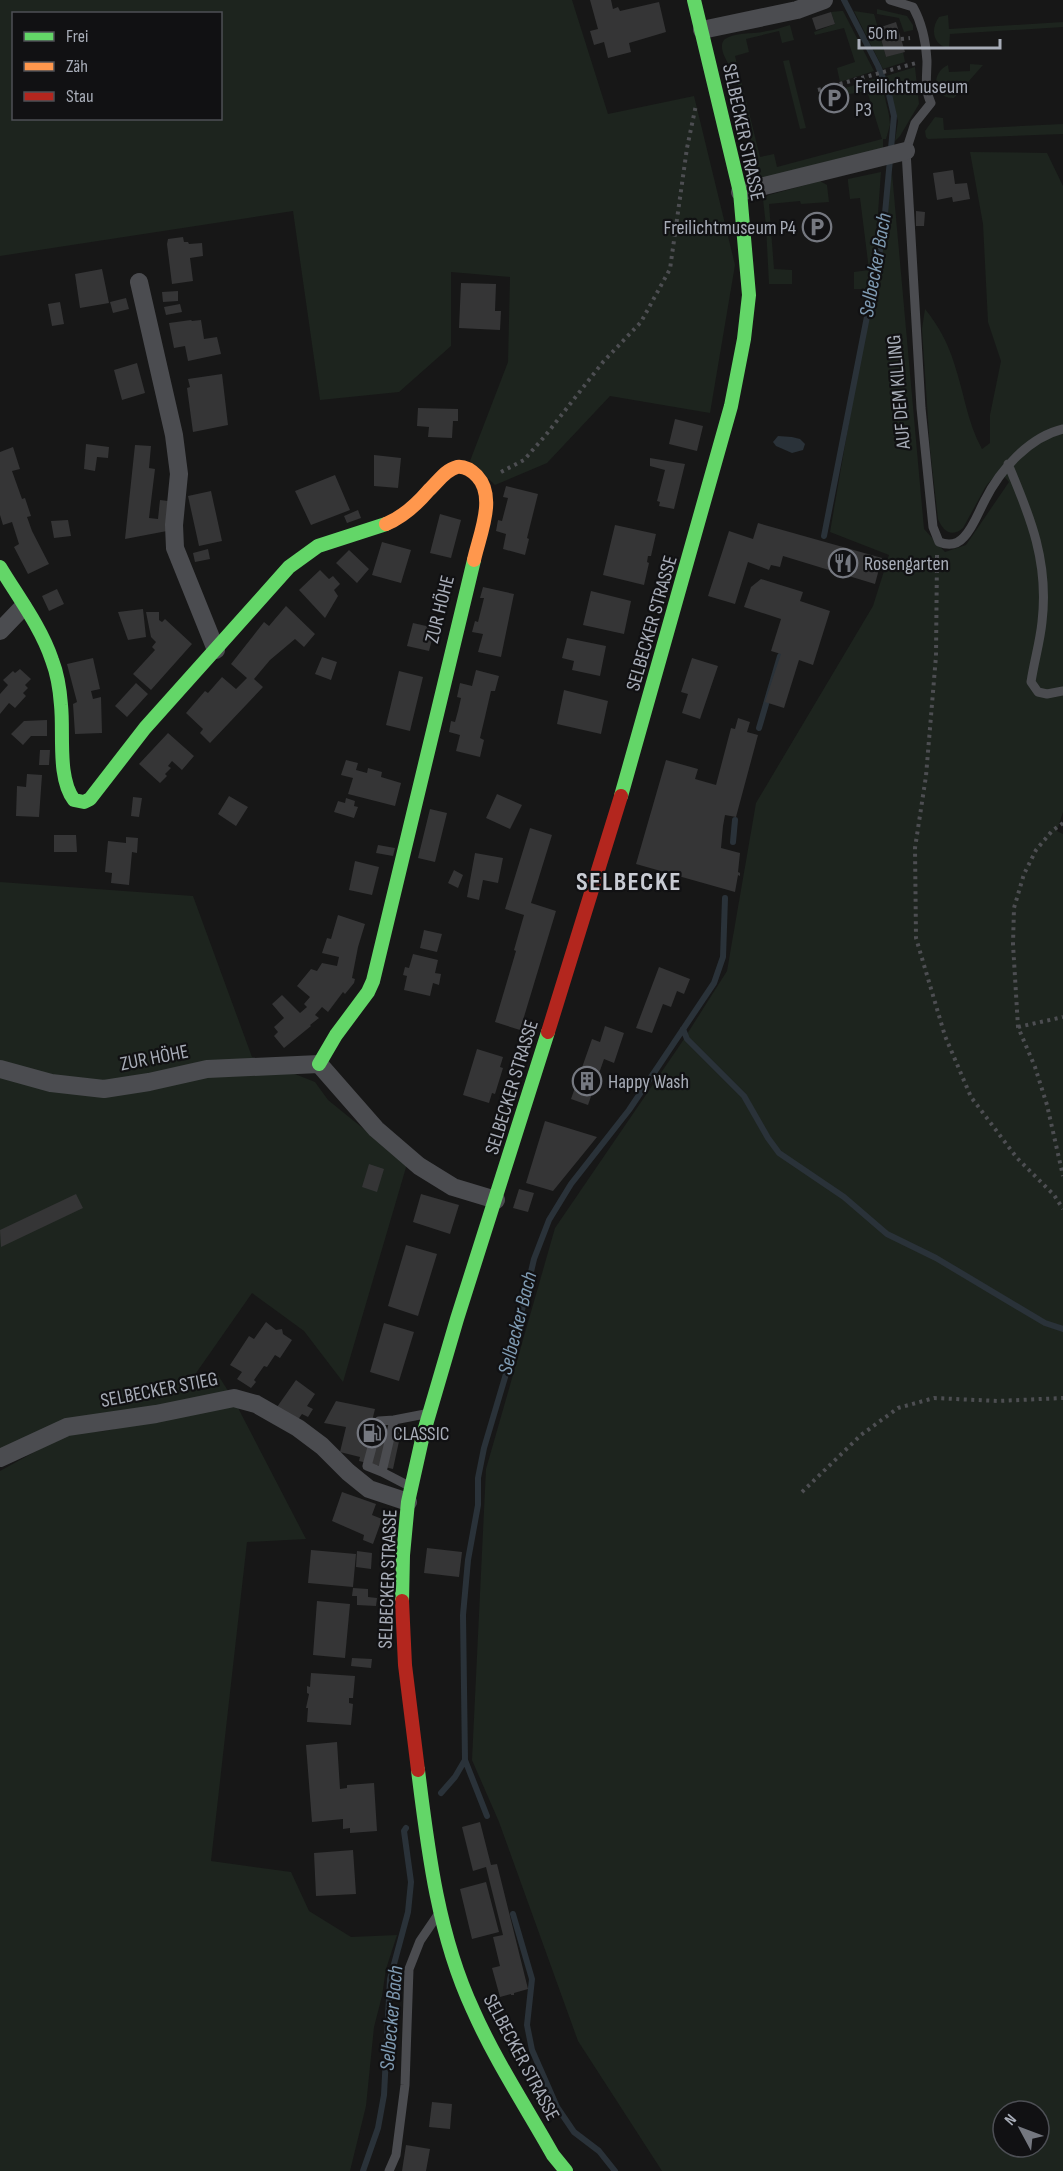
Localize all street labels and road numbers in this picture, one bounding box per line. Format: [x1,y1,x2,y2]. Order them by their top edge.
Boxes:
street label: SELBECKER STRASSE [717,61,769,203]
street label: AUF DEM KILLING [882,334,916,451]
street label: SELBECKER STRASSE [621,553,683,694]
street label: ZUR HÖHE [420,573,460,646]
street label: SELBECKER STRASSE [480,1017,544,1158]
street label: ZUR HÖHE [118,1040,190,1076]
street label: SELBECKER STIEG [99,1367,220,1413]
street label: SELBECKER STRASSE [374,1509,402,1649]
street label: SELBECKER STRASSE [478,1990,564,2125]

